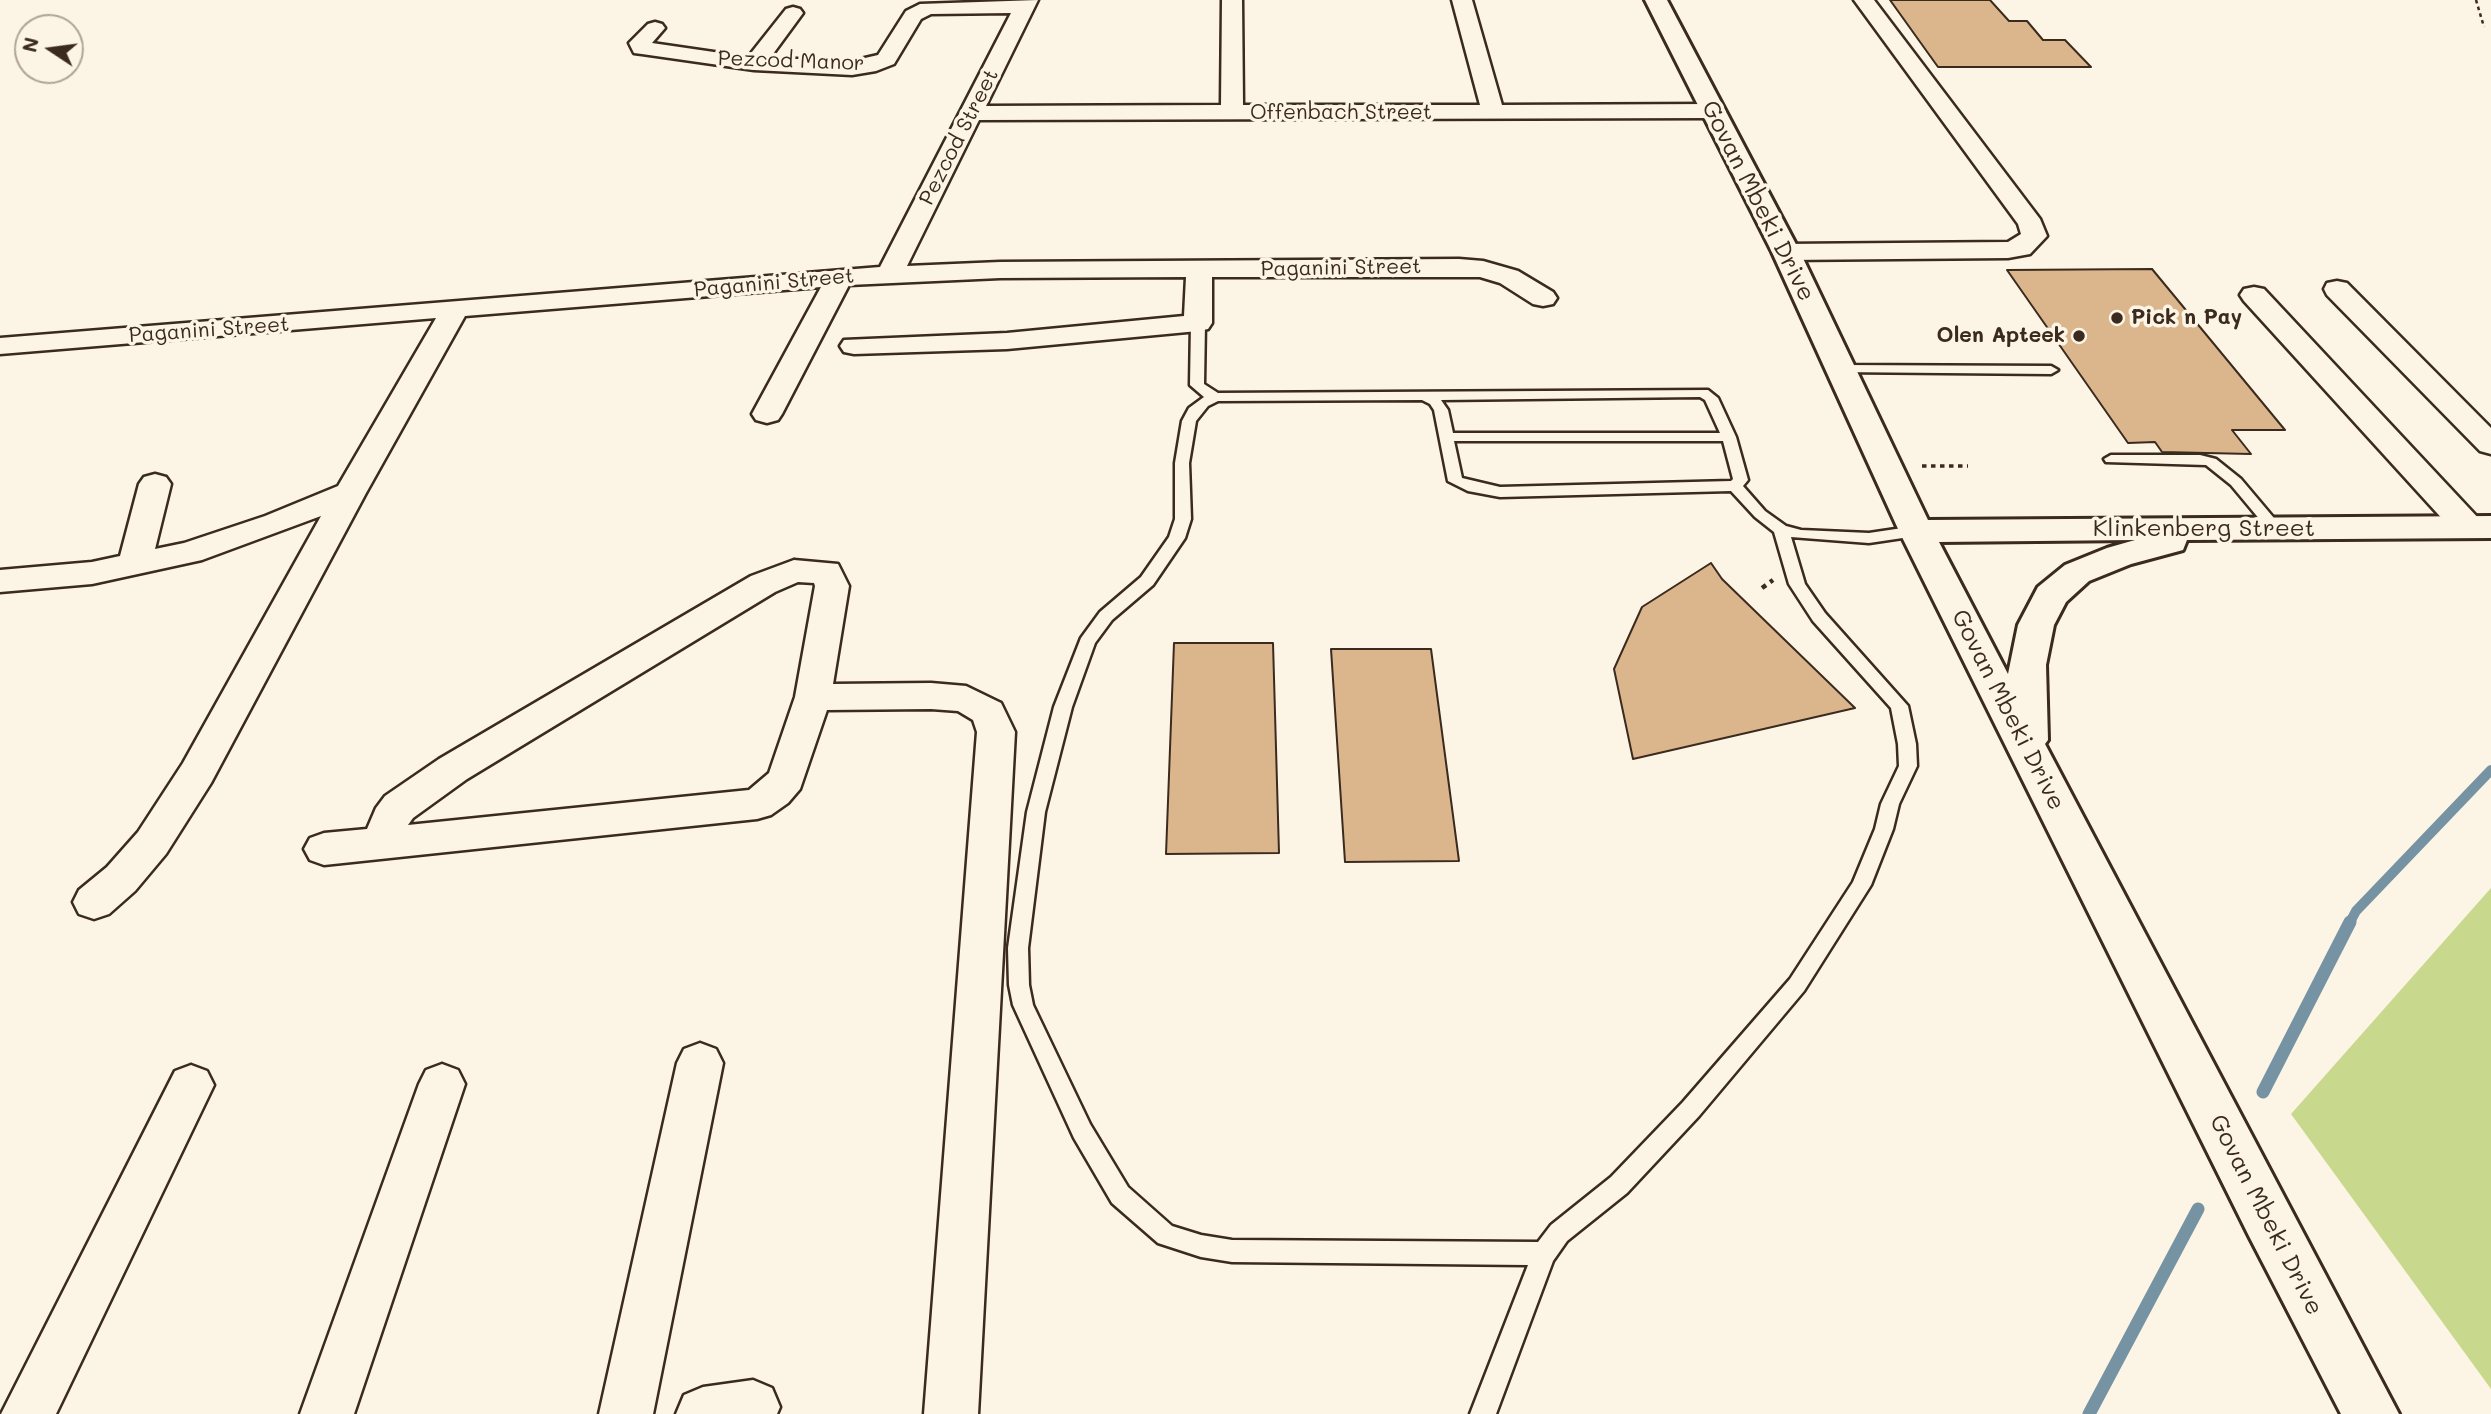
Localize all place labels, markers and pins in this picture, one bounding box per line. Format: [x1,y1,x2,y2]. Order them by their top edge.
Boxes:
place label: Pick n Pay [2131,305,2242,331]
marker: Pick n Pay [2109,310,2125,326]
place label: Olen Apteek [1937,323,2065,349]
marker: Olen Apteek [2071,328,2087,344]

